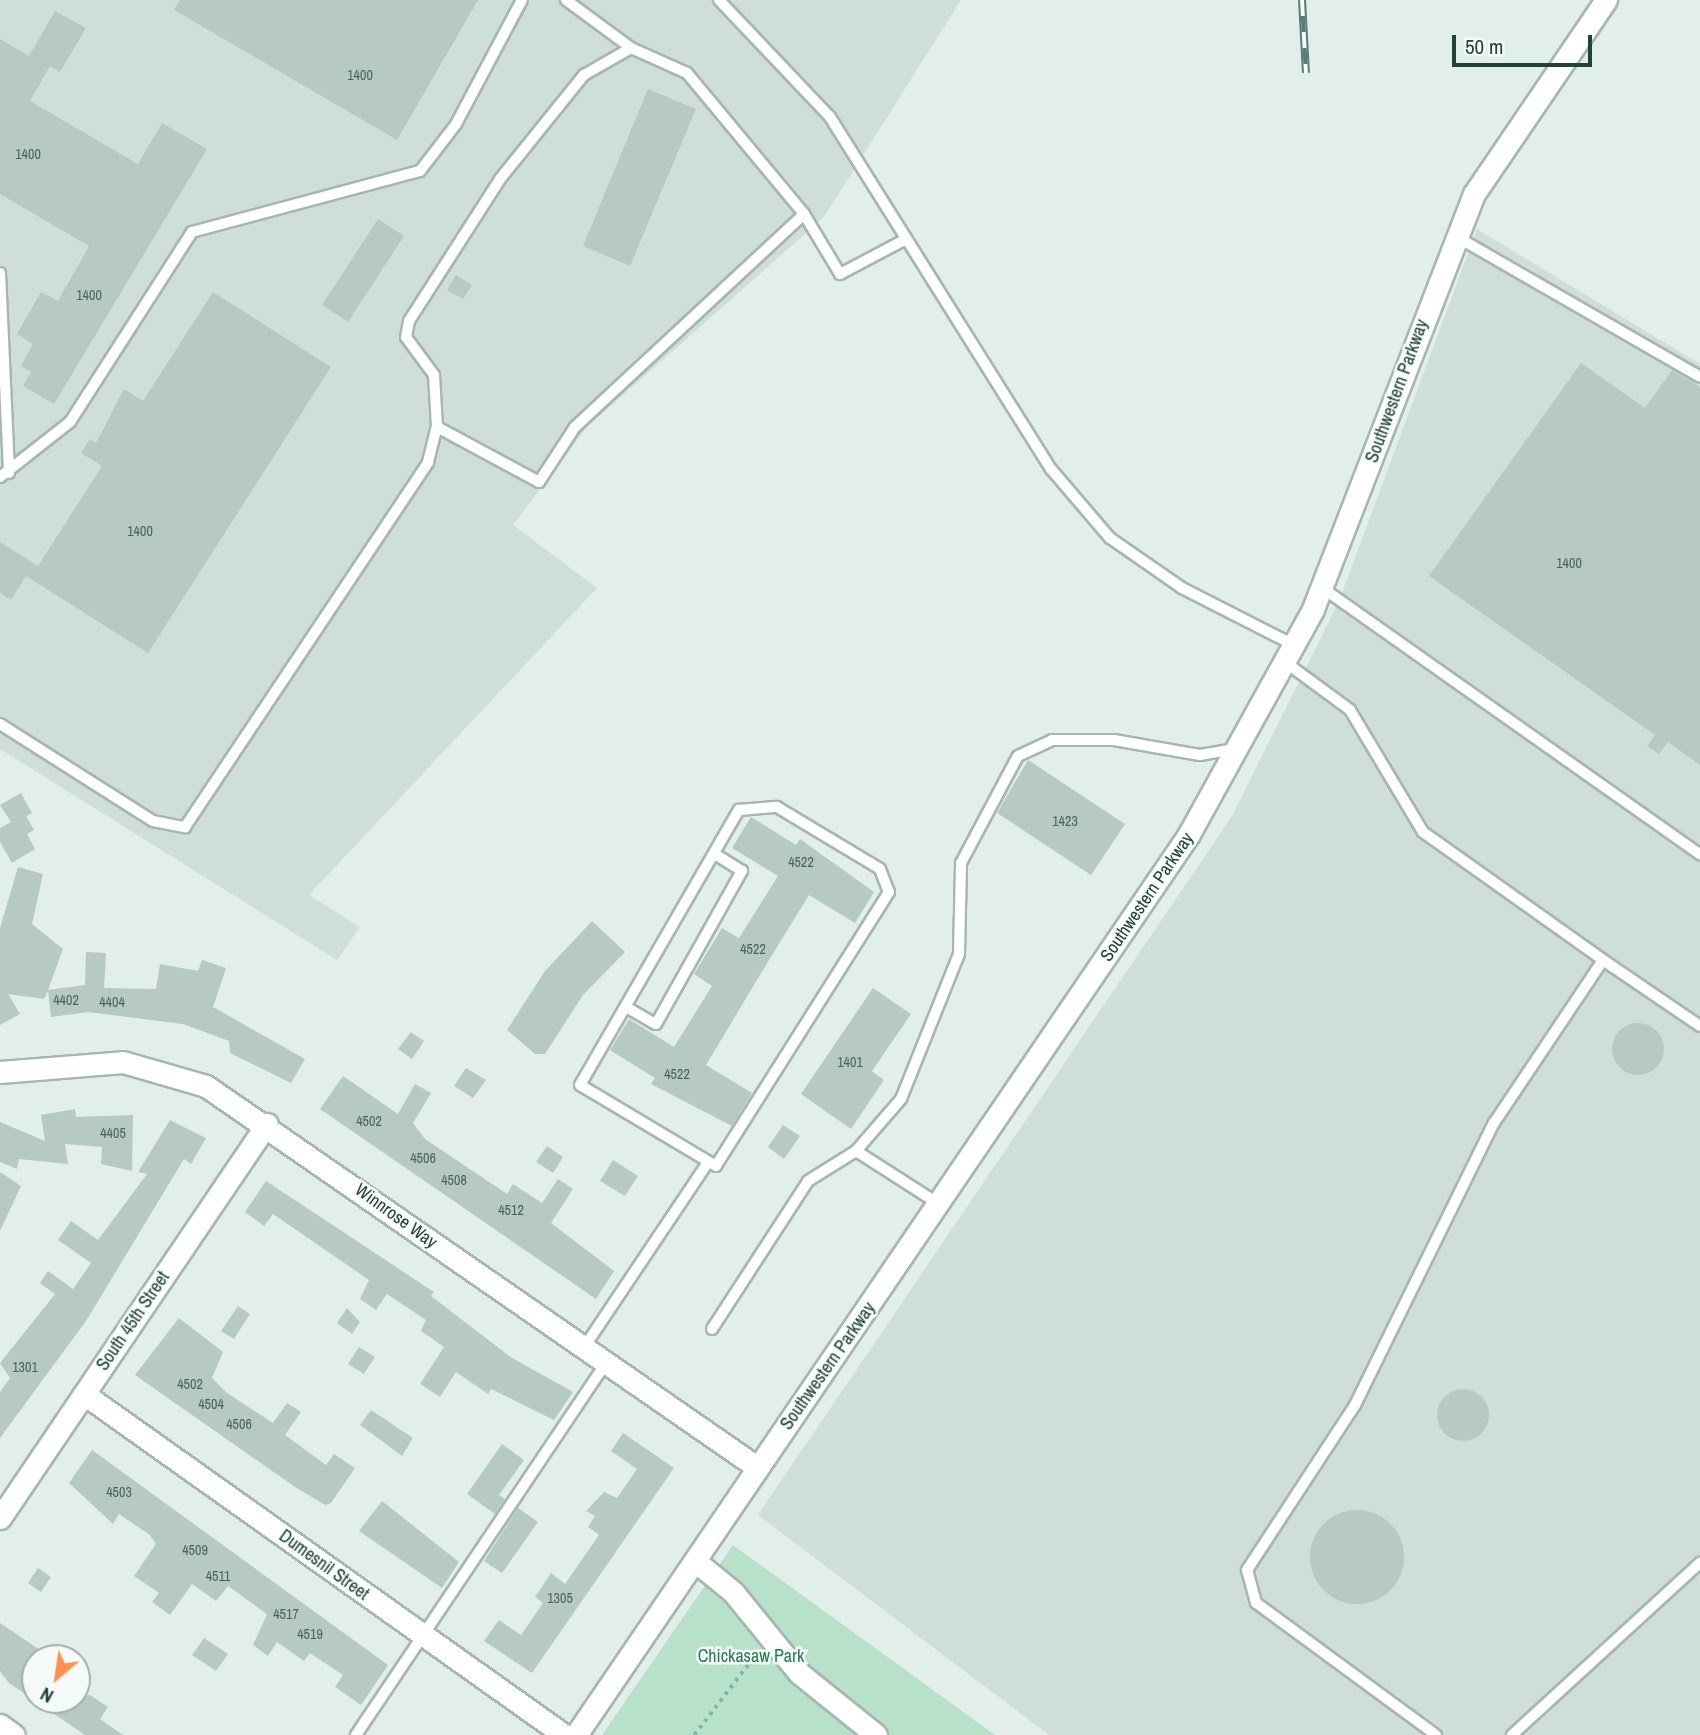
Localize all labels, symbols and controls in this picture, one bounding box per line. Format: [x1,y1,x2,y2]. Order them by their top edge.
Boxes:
scale bar [1455,21,1595,65]
text: 50 m [1465,32,1503,61]
house number: 1400 [347,67,373,83]
house number: 1400 [15,146,41,162]
house number: 1400 [76,287,102,303]
street label: Southwestern Parkway [1361,316,1433,466]
house number: 1400 [127,523,153,539]
house number: 1400 [1556,555,1582,571]
house number: 1423 [1052,813,1078,829]
street label: Southwestern Parkway [1096,828,1198,966]
house number: 4522 [788,854,814,870]
house number: 4522 [740,941,766,957]
house number: 4402 [53,992,79,1008]
house number: 4404 [99,994,125,1010]
house number: 1401 [837,1054,863,1070]
house number: 4522 [664,1066,690,1082]
house number: 4502 [356,1113,382,1129]
house number: 4405 [100,1125,126,1141]
house number: 4506 [410,1150,436,1166]
house number: 4508 [441,1172,467,1188]
street label: Winnrose Way [351,1179,441,1253]
house number: 4512 [498,1202,524,1218]
street label: South 45th Street [92,1267,174,1375]
street label: Southwestern Parkway [776,1298,880,1434]
house number: 1301 [12,1359,38,1375]
house number: 4502 [177,1376,203,1392]
house number: 4504 [198,1396,224,1412]
house number: 4506 [226,1416,252,1432]
house number: 4503 [106,1484,132,1500]
street label: Dumesnil Street [275,1525,373,1605]
house number: 4509 [182,1542,208,1558]
house number: 4511 [206,1568,230,1584]
house number: 1305 [547,1590,573,1606]
house number: 4517 [273,1606,299,1622]
house number: 4519 [297,1626,323,1642]
north arrow [21,1644,91,1714]
park label: Chickasaw Park [698,1645,804,1667]
text: N [36,1682,58,1710]

